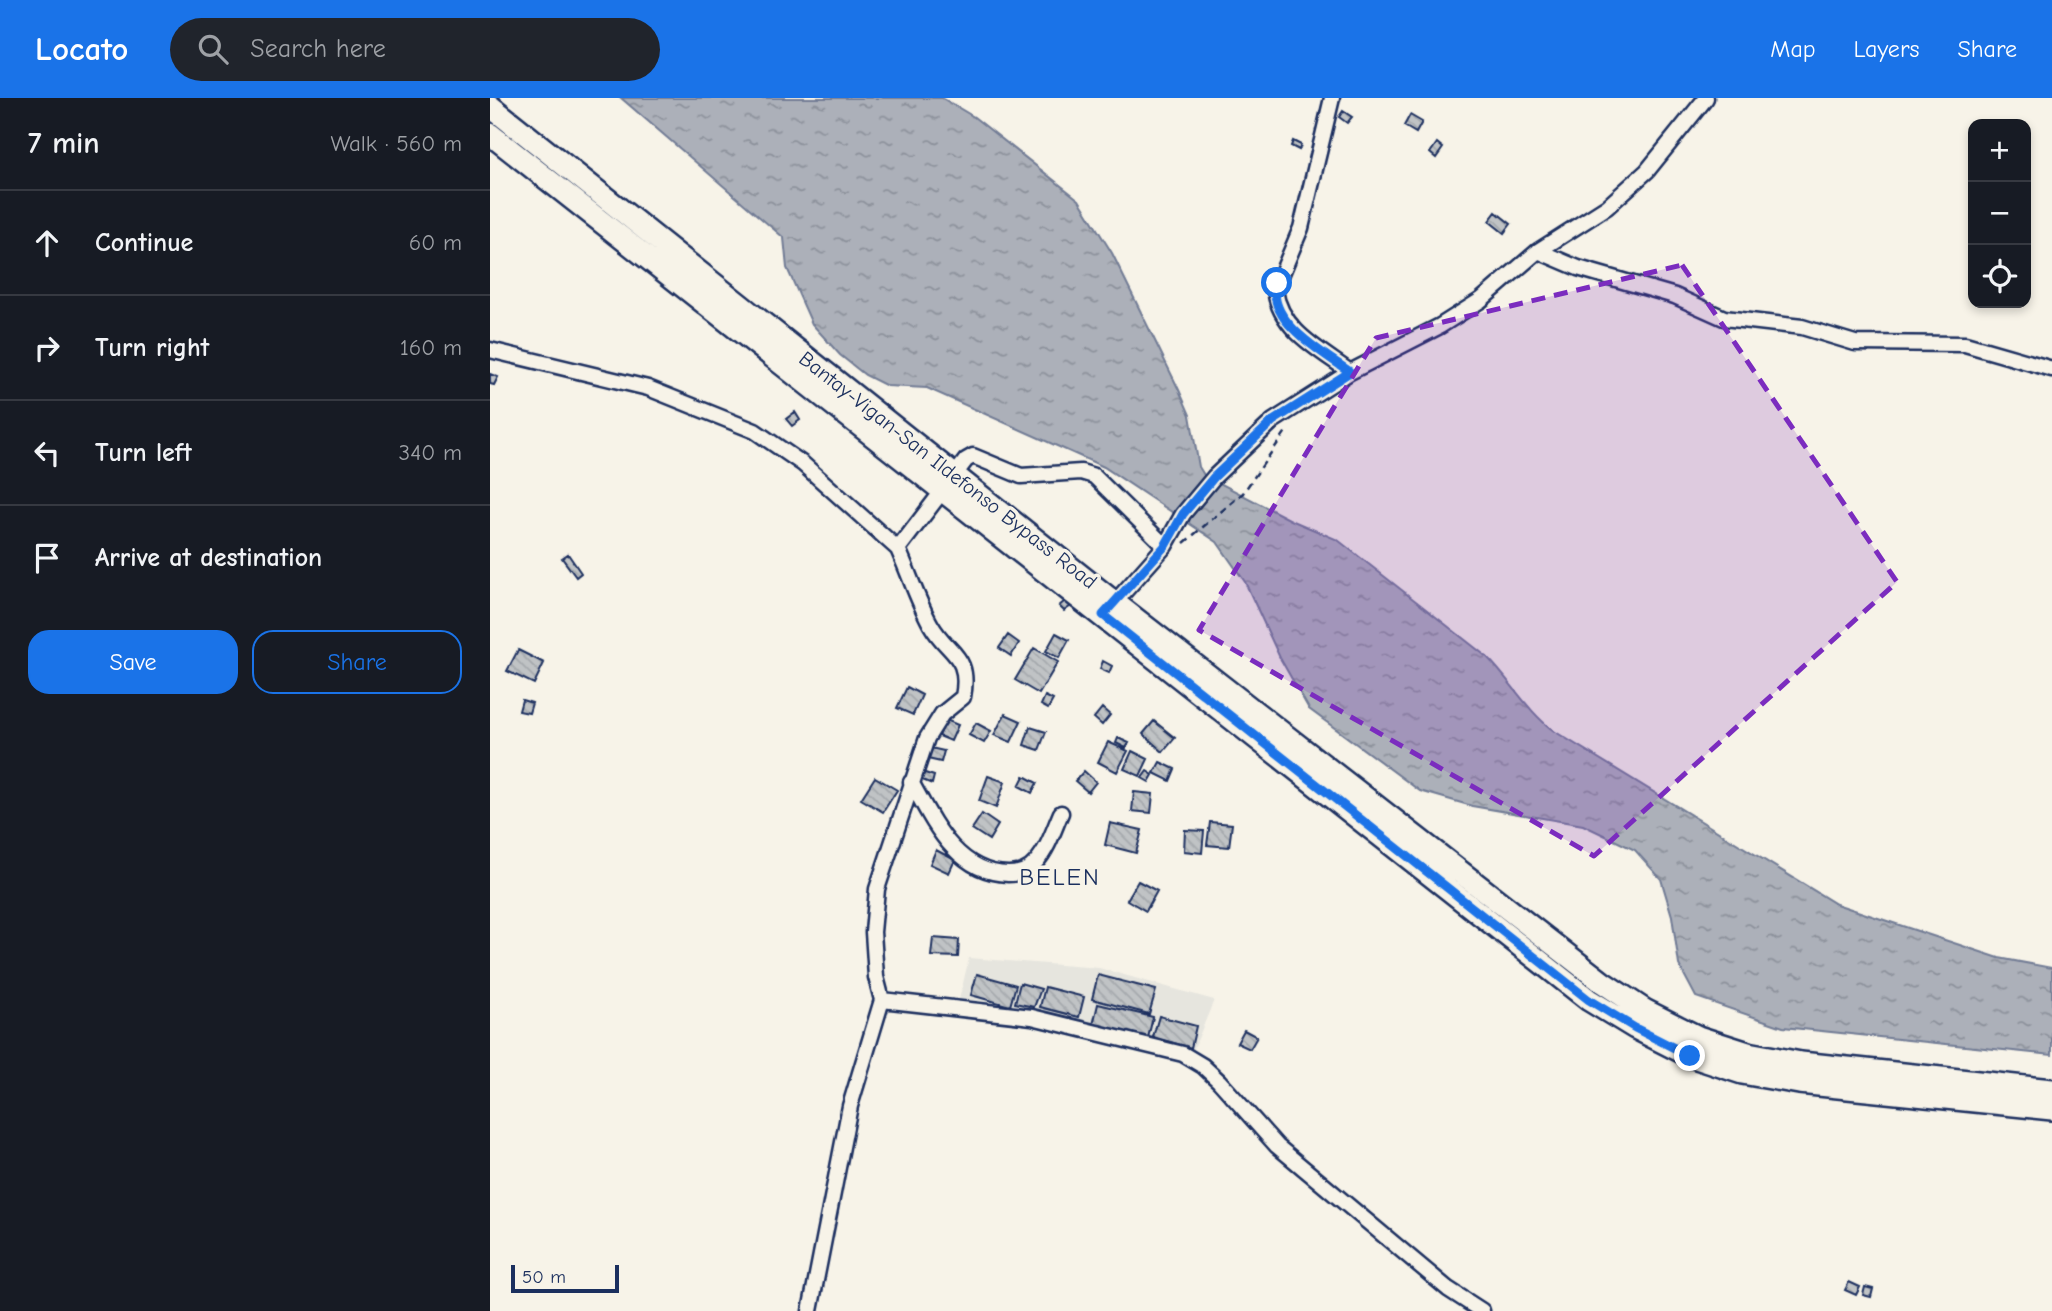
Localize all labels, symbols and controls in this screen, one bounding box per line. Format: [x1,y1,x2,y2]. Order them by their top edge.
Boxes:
search box [170,18,660,81]
text: Locato [35,30,128,68]
icon: search [194,30,232,68]
text: Search here [250,34,386,64]
text: Map [1770,35,1816,63]
text: Layers [1854,35,1919,63]
text: Share [1957,35,2017,63]
map controls [1968,119,2031,308]
button: + [1968,119,2031,182]
text: 7 min [28,126,100,161]
text: Walk · 560 m [331,130,462,157]
button: − [1968,182,2031,245]
icon: ahead [28,224,66,262]
text: Continue [95,228,193,258]
text: 60 m [409,229,462,256]
button: locate [1968,245,2031,308]
route start [1261,267,1292,298]
icon: right [28,329,66,367]
text: Turn right [95,333,209,363]
text: 160 m [400,334,462,361]
street label: Bantay-Vigan-San Ildefonso Bypass Road [794,346,1102,594]
icon: left [28,434,66,472]
text: Turn left [95,438,192,468]
text: 340 m [399,439,462,466]
icon: arrive [28,539,66,577]
text: Arrive at destination [95,543,322,573]
button: Save [28,630,238,694]
button: Share [252,630,462,694]
district label: BELEN [1019,863,1101,891]
route end [1674,1040,1705,1071]
scale bar [511,1262,620,1294]
text: 50 m [522,1266,566,1288]

